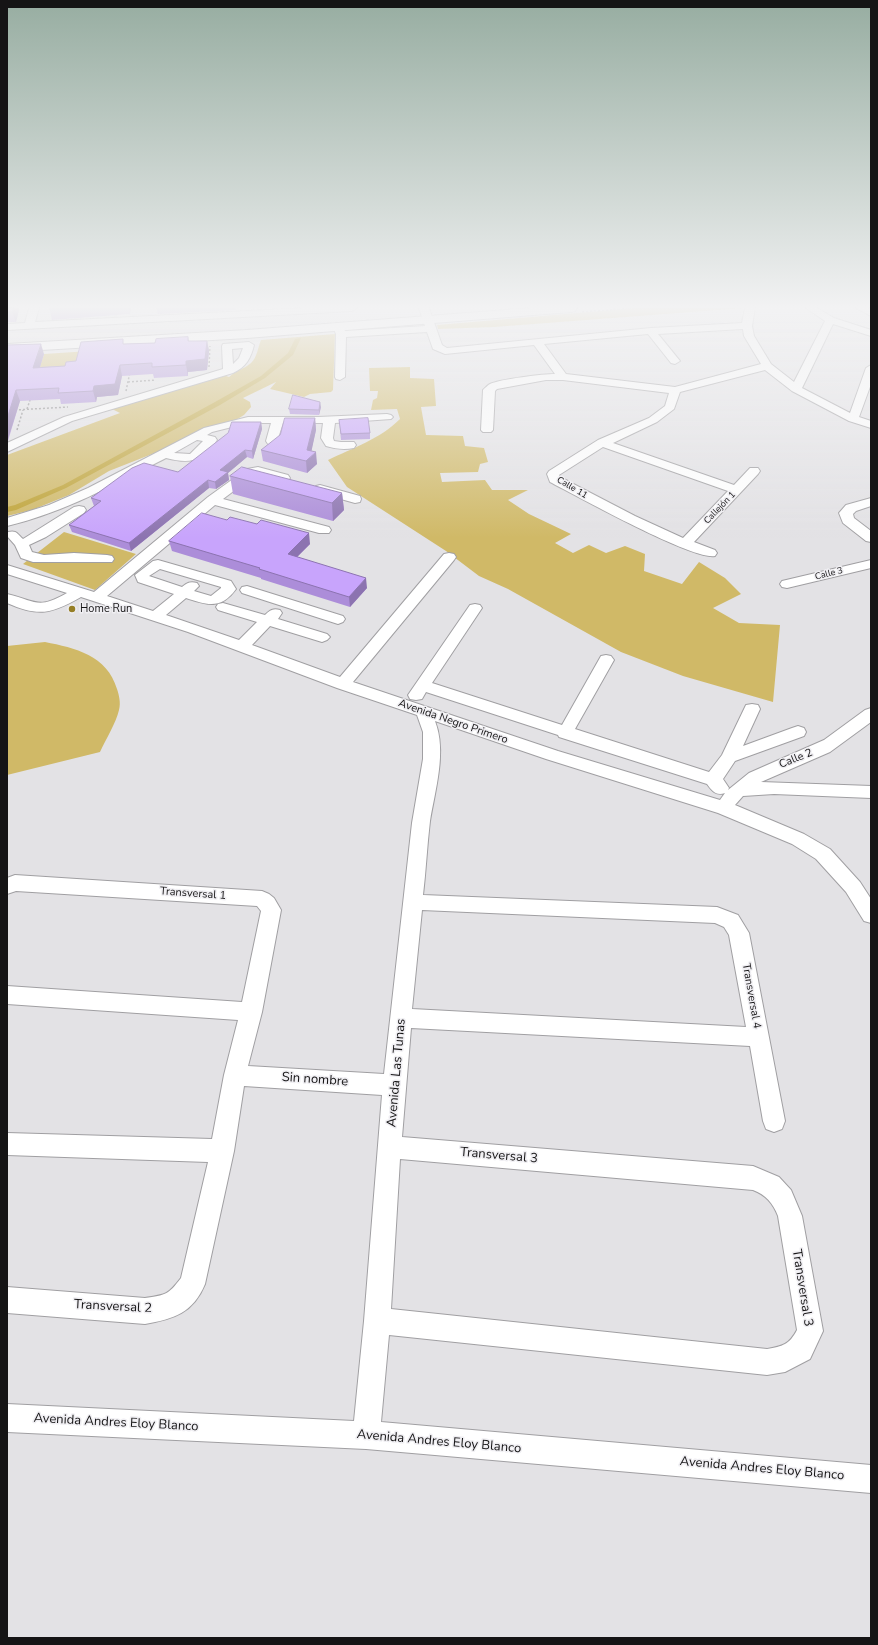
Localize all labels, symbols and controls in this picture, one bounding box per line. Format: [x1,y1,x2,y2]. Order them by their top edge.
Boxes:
street label: Calle 11 [555,475,589,501]
street label: Callejón 1 [702,490,738,526]
street label: Calle 3 [814,565,844,583]
place label: Home Run [80,602,132,616]
marker: Home Run [67,604,77,614]
street label: Avenida Negro Primero [397,697,509,747]
street label: Calle 2 [777,746,815,772]
street label: Transversal 1 [160,885,226,903]
street label: Transversal 4 [739,962,763,1030]
street label: Avenida Las Tunas [384,1018,410,1128]
street label: Sin nombre [281,1070,349,1090]
street label: Transversal 3 [459,1145,539,1167]
street label: Transversal 3 [788,1248,816,1328]
street label: Transversal 2 [74,1297,152,1317]
street label: Avenida Andres Eloy Blanco [33,1411,199,1435]
street label: Avenida Andres Eloy Blanco [356,1427,522,1457]
street label: Avenida Andres Eloy Blanco [679,1454,845,1484]

